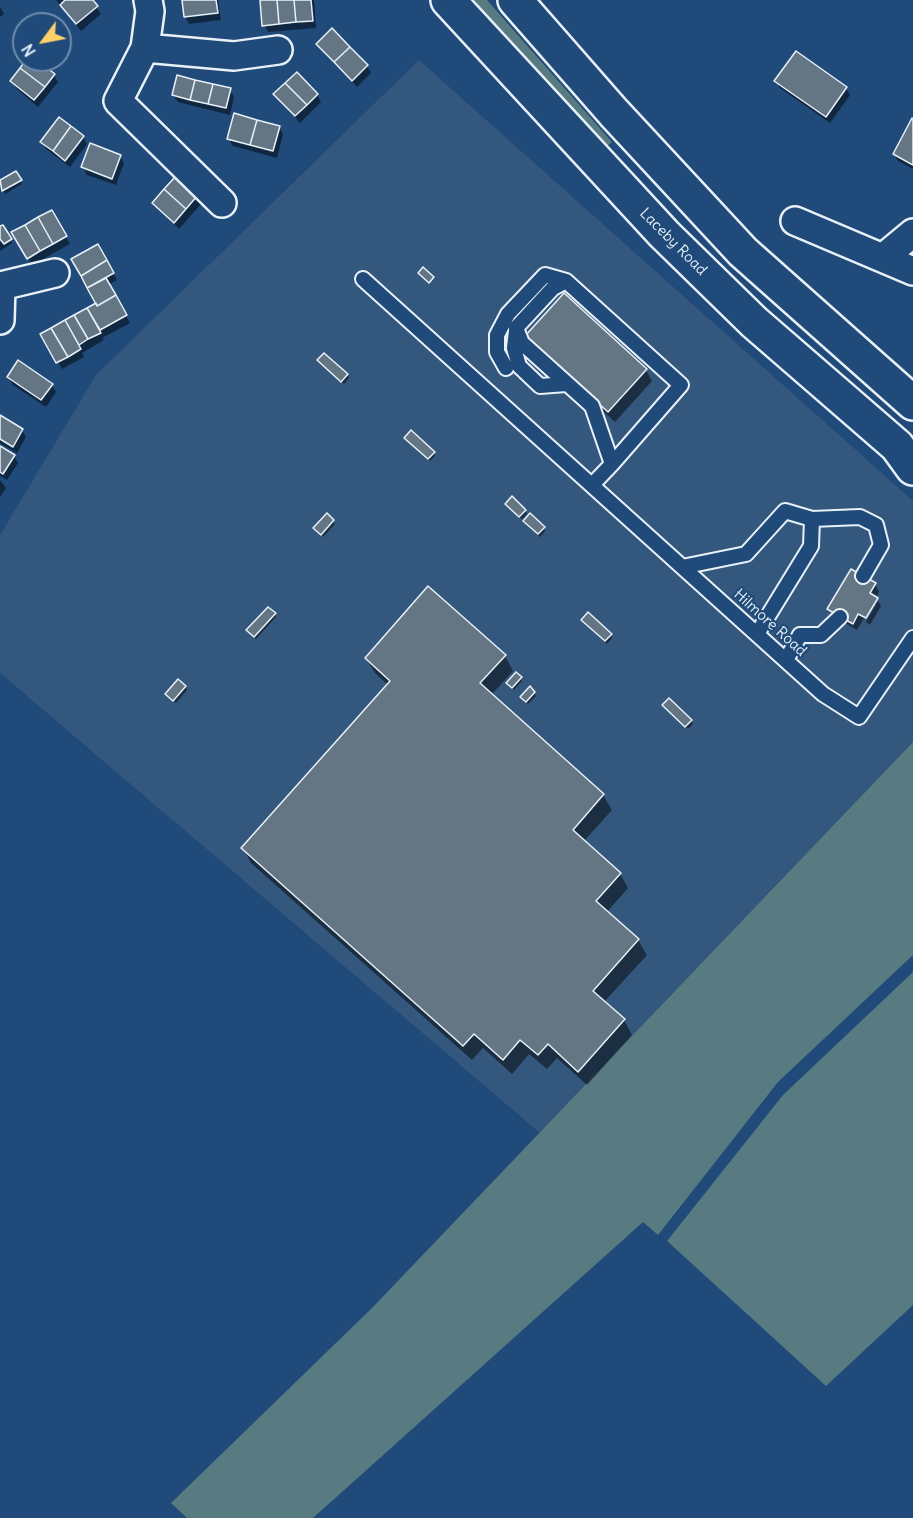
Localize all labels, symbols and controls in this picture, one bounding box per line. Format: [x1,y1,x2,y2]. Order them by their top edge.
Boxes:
north arrow [12,12,72,72]
text: N [17,40,40,60]
street label: Laceby Road [636,205,710,279]
street label: Hilmore Road [730,586,810,660]

